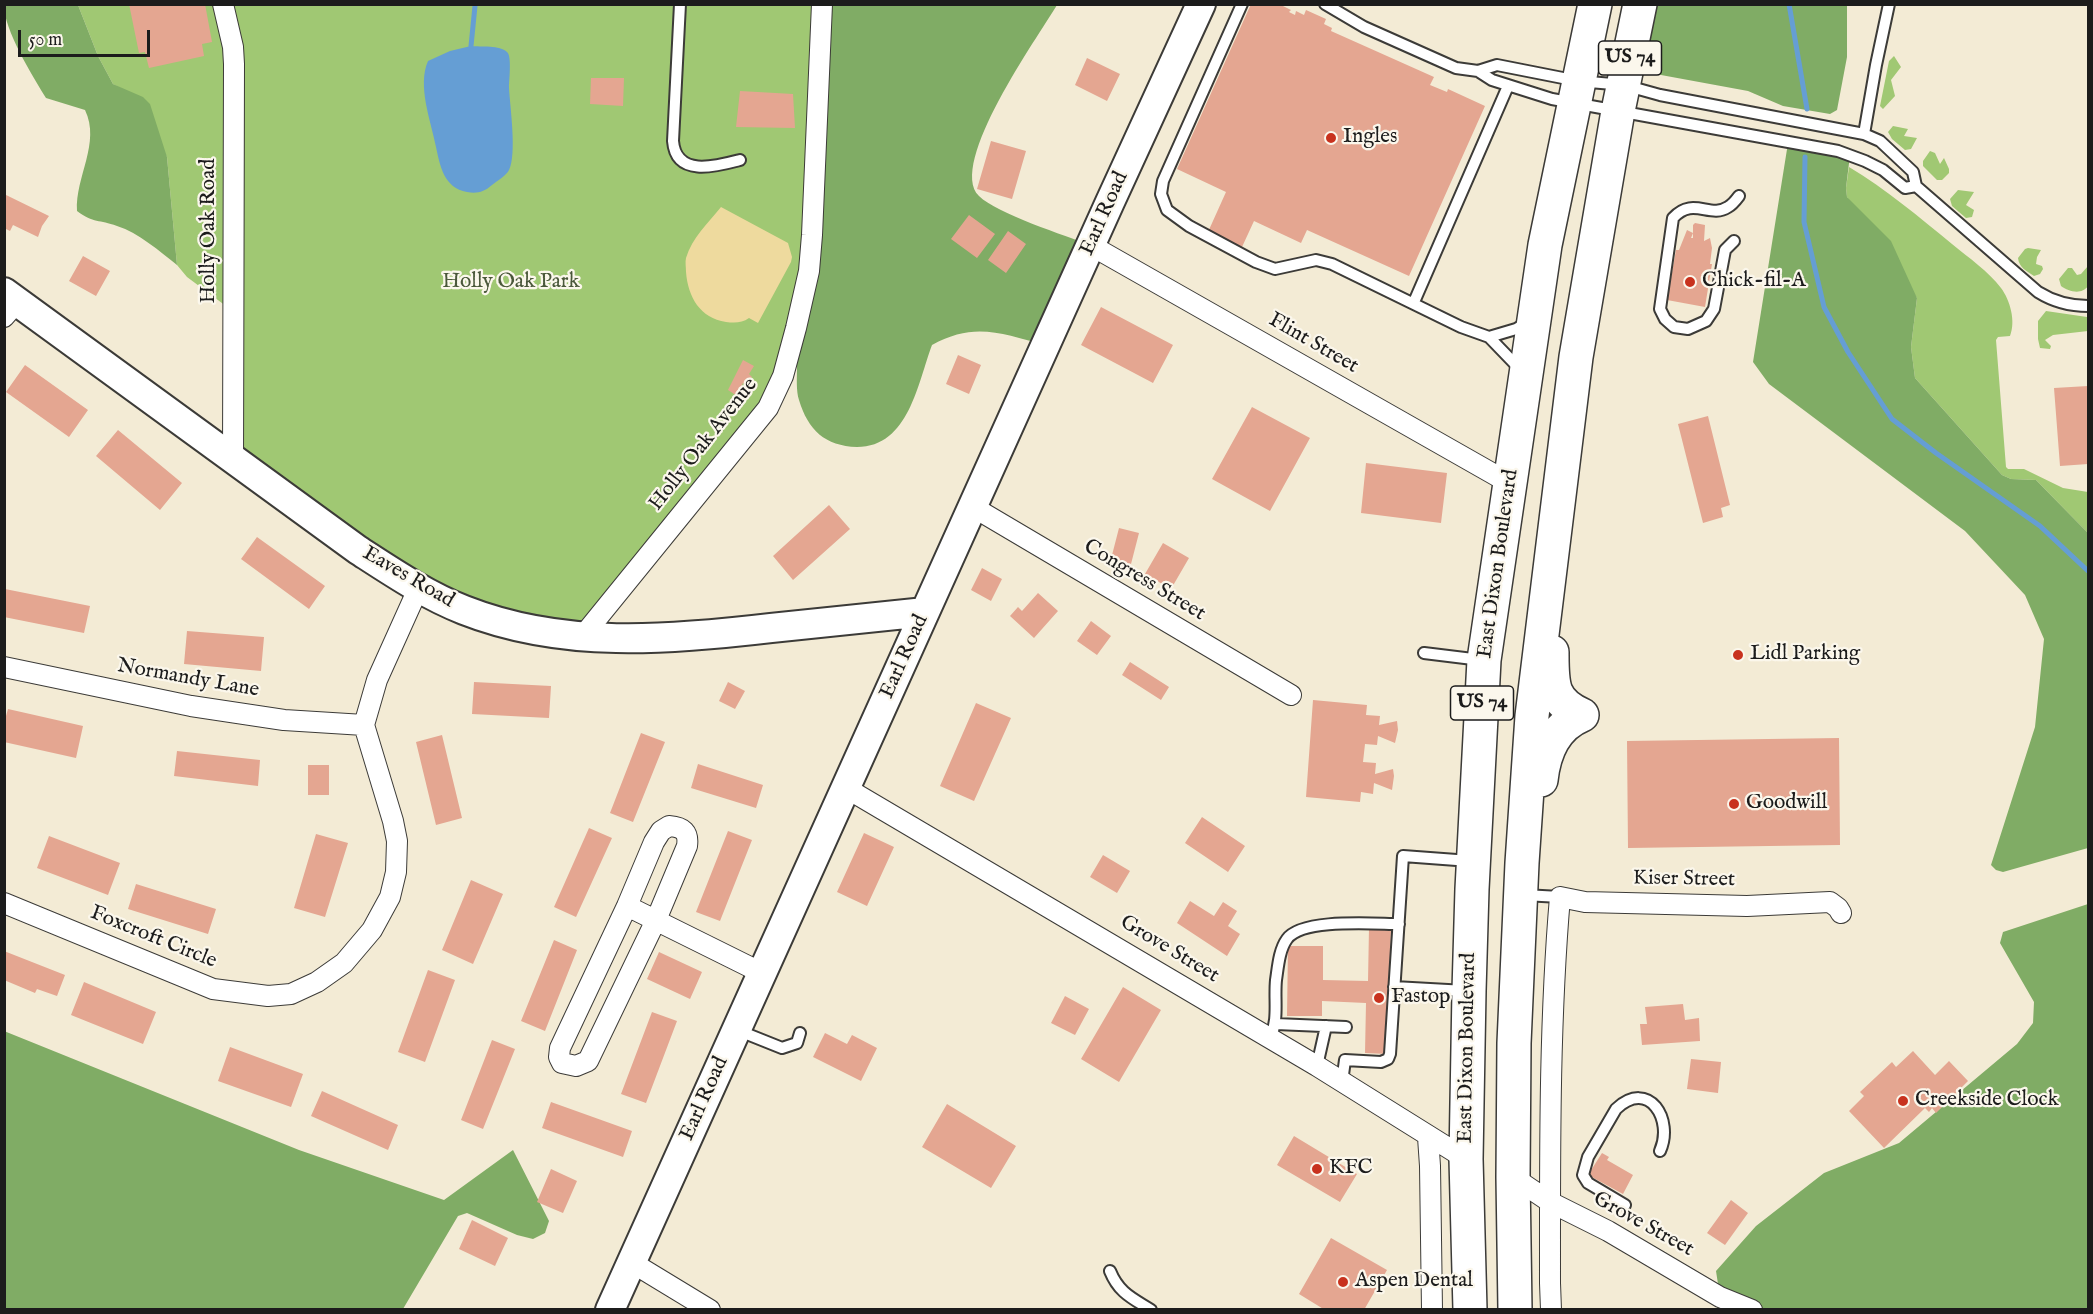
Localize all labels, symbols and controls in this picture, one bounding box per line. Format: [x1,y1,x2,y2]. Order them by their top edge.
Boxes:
scale bar [21,18,153,56]
text: 50 m [29,29,62,52]
road number: US 74 [1598,41,1662,75]
place label: Ingles [1343,125,1397,151]
marker: Ingles [1324,131,1338,145]
street label: Holly Oak Road [197,159,223,303]
street label: Earl Road [1075,168,1135,260]
place label: Chick-fil-A [1702,269,1806,295]
park label: Holly Oak Park [442,270,580,296]
marker: Chick-fil-A [1683,275,1697,289]
street label: Flint Street [1263,308,1363,380]
street label: Holly Oak Avenue [644,374,764,516]
street label: East Dixon Boulevard [1473,468,1525,660]
street label: Congress Street [1078,535,1210,627]
street label: Eaves Road [358,542,458,614]
street label: Earl Road [875,611,935,703]
place label: Lidl Parking [1750,642,1860,668]
marker: Lidl Parking [1731,648,1745,662]
street label: Normandy Lane [115,654,261,704]
road number: US 74 [1450,686,1514,720]
place label: Goodwill [1746,791,1827,817]
marker: Goodwill [1727,797,1741,811]
street label: Kiser Street [1633,867,1735,893]
street label: Foxcroft Circle [86,901,220,975]
street label: Grove Street [1115,911,1223,989]
street label: East Dixon Boulevard [1454,952,1482,1144]
place label: Fastop [1391,985,1450,1011]
marker: Fastop [1372,991,1386,1005]
street label: Earl Road [675,1053,735,1145]
place label: Creekside Clock [1915,1088,2059,1114]
marker: Creekside Clock [1896,1094,1910,1108]
place label: KFC [1329,1156,1373,1182]
marker: KFC [1310,1162,1324,1176]
street label: Grove Street [1588,1187,1698,1263]
place label: Aspen Dental [1355,1269,1473,1295]
marker: Aspen Dental [1336,1275,1350,1289]

